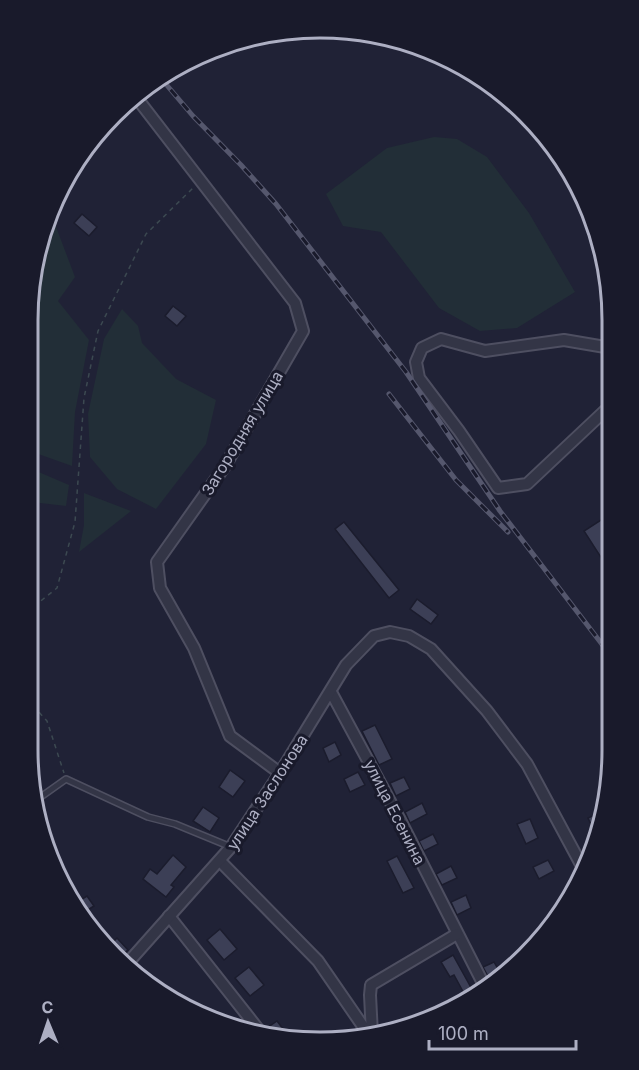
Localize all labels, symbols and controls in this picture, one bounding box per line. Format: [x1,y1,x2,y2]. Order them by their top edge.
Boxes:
street label: Загородняя улица [197,367,287,499]
street label: улица Заслонова [222,730,312,854]
street label: улица Есенина [360,756,430,868]
north arrow [18,992,78,1052]
text: С [41,997,54,1017]
scale bar [429,1013,576,1051]
text: 100 m [438,1023,489,1044]

